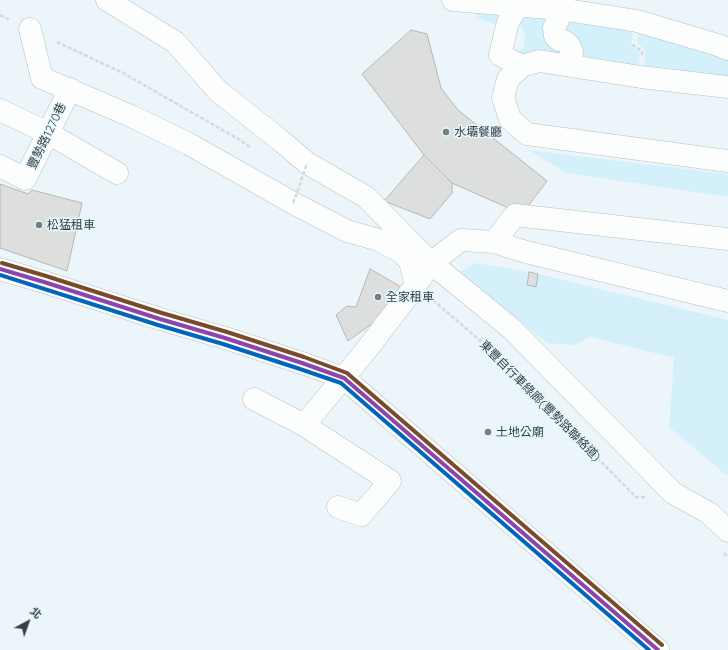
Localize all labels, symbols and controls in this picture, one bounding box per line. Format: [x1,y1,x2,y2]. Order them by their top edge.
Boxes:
street label: 豐勢路1270巷 [25,100,69,172]
place label: 水壩餐廳 [454,125,502,139]
marker: 水壩餐廳 [441,127,451,137]
place label: 松猛租車 [47,218,95,232]
marker: 松猛租車 [34,220,44,230]
place label: 全家租車 [386,290,434,304]
marker: 全家租車 [373,292,383,302]
street label: 東豐自行車綠廊(豐勢路聯絡道) [477,338,603,464]
place label: 土地公廟 [496,425,544,439]
marker: 土地公廟 [483,427,493,437]
north arrow [8,602,48,642]
text: 北 [27,604,45,622]

